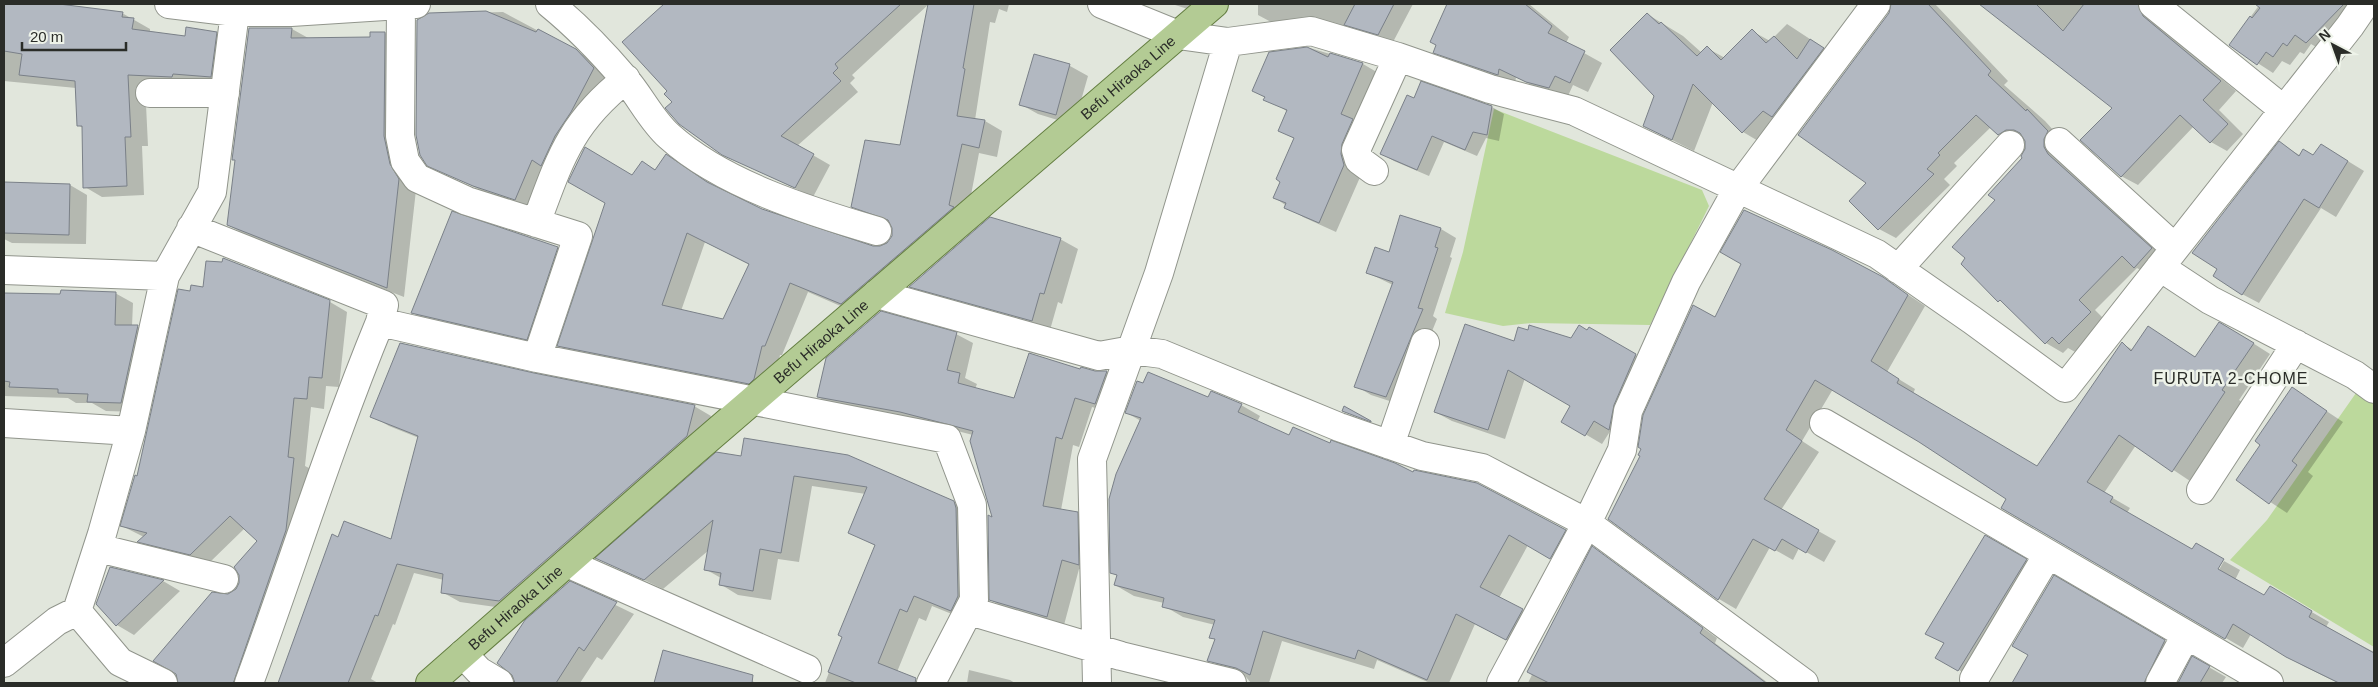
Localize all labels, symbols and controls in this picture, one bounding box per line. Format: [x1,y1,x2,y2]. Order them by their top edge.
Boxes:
scale bar [22,20,126,52]
north arrow [2308,20,2358,70]
text: N [2315,26,2334,45]
text: 20 m [30,28,63,45]
street label: Befu Hiraoka Line [1077,32,1179,123]
street label: Befu Hiraoka Line [770,296,872,387]
district label: FURUTA 2-CHOME [2153,370,2309,387]
street label: Befu Hiraoka Line [465,562,566,653]

